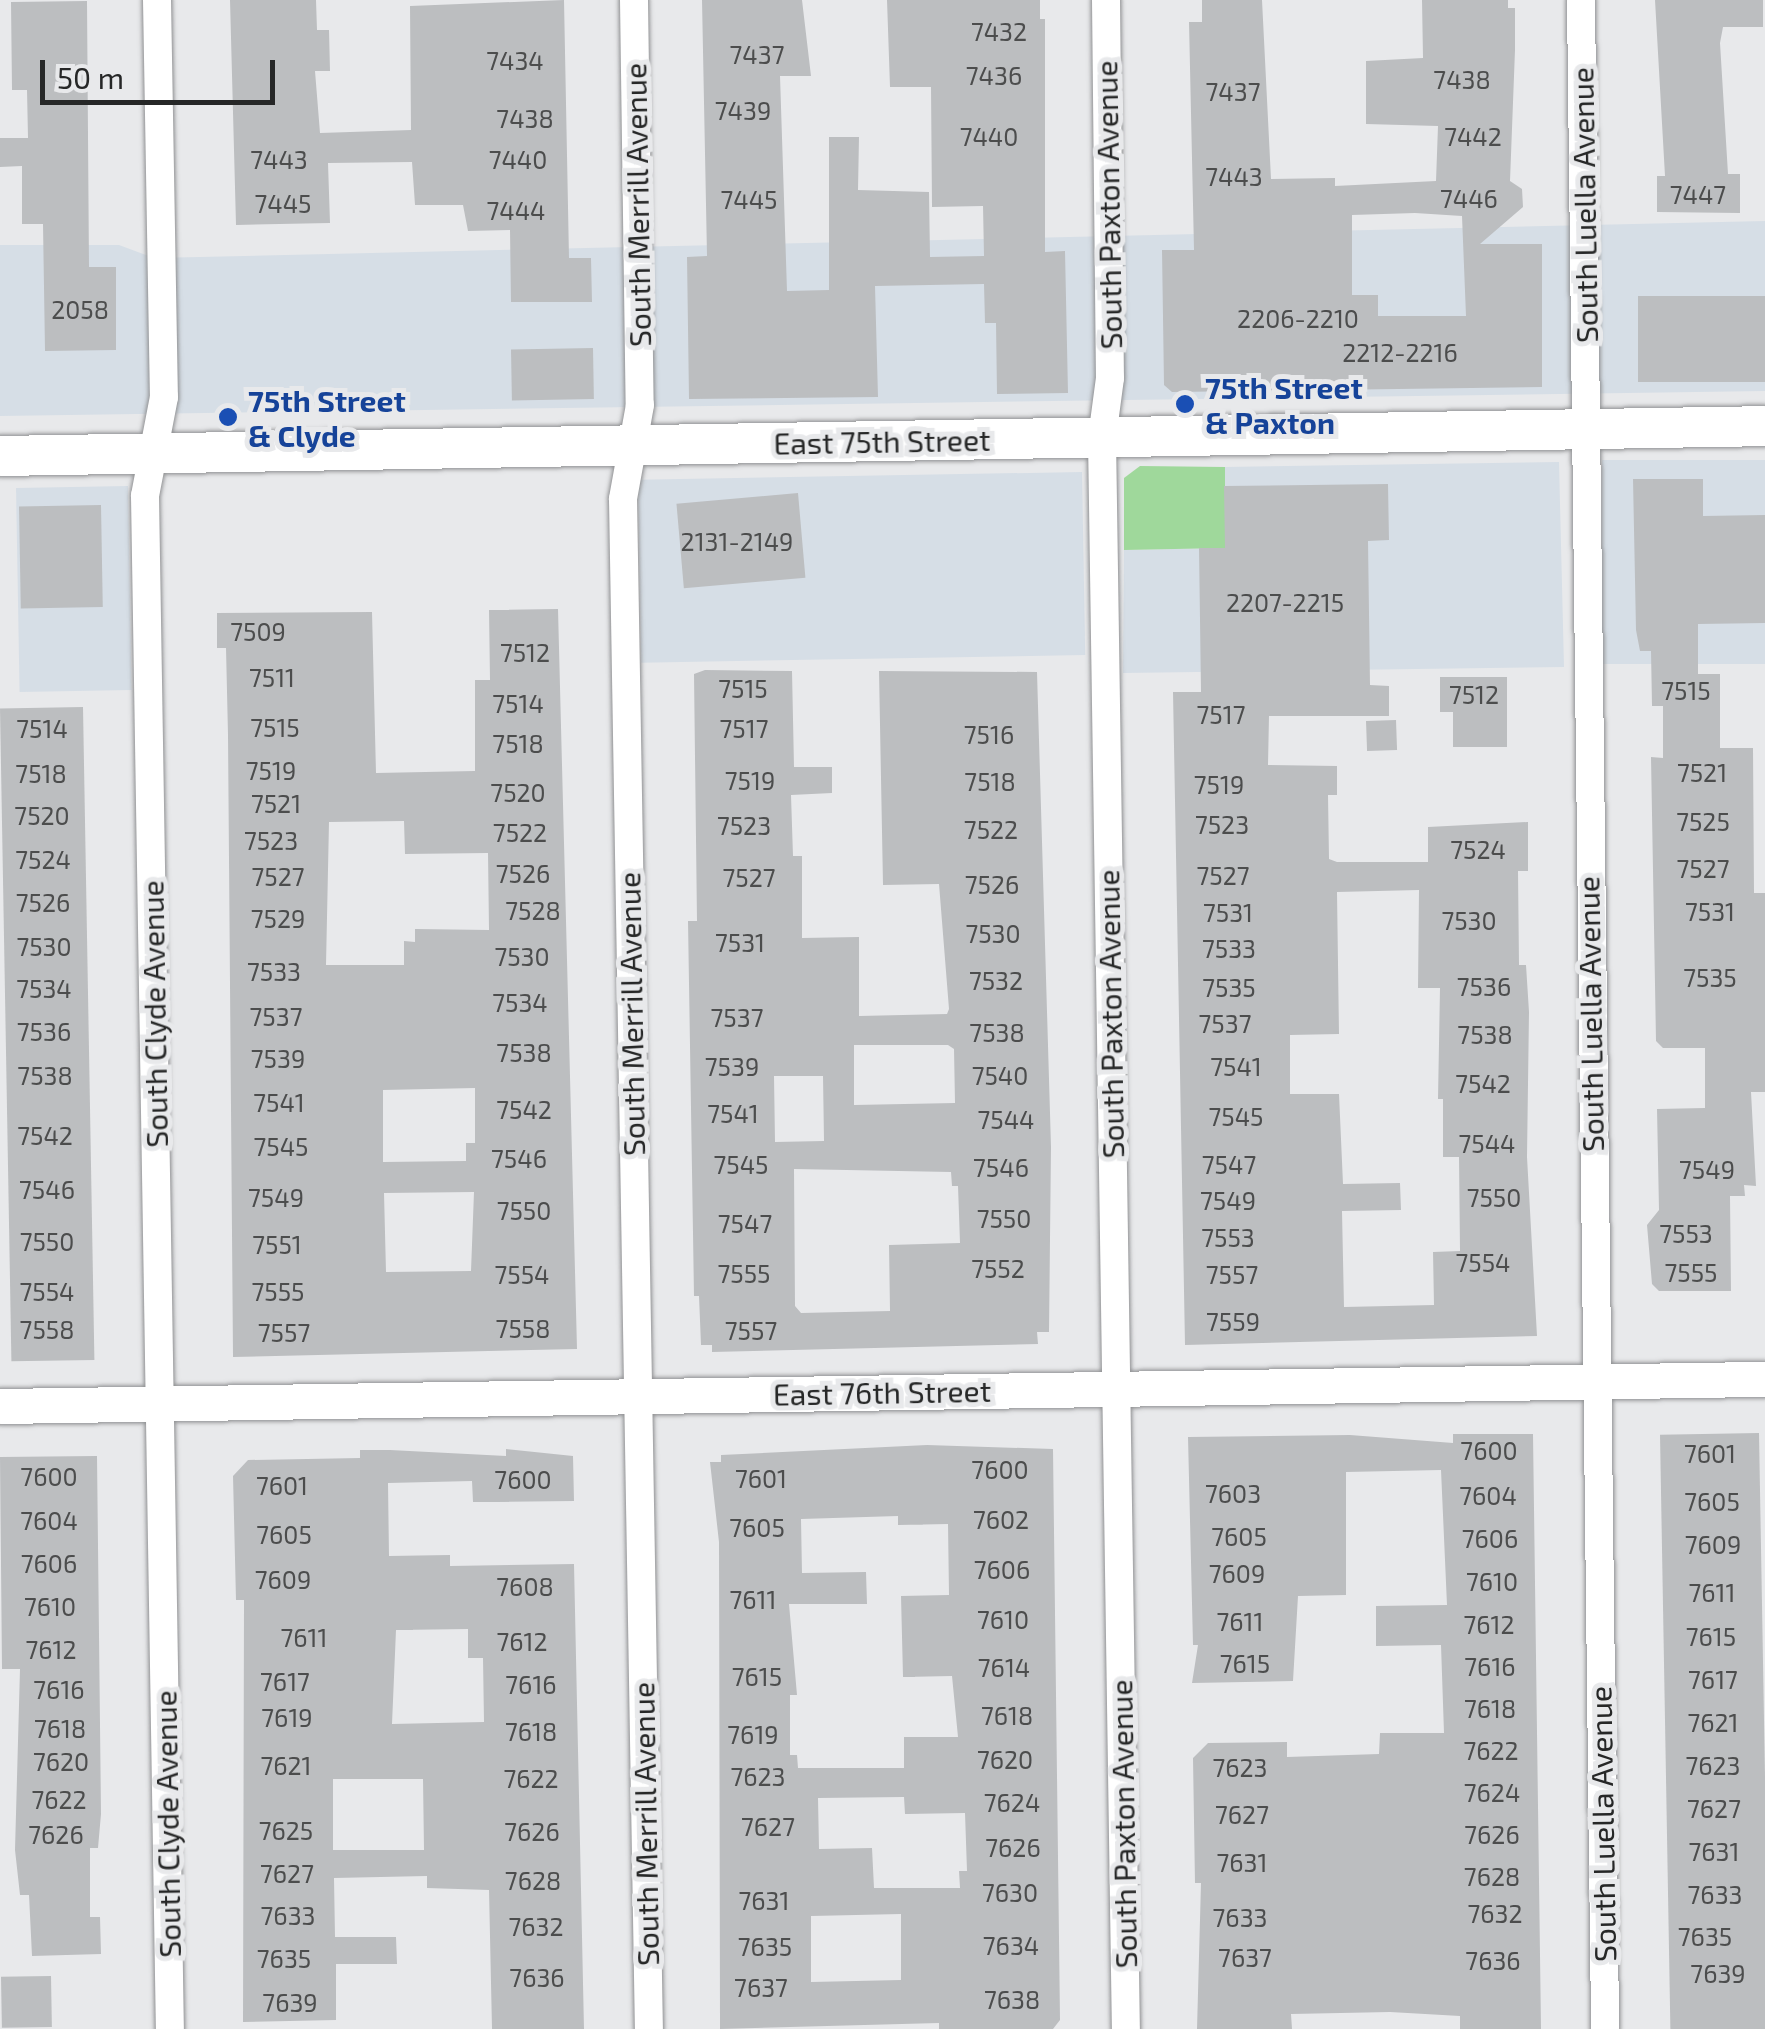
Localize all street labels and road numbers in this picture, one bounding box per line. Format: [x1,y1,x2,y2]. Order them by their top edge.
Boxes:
street label: South Paxton Avenue [1087,60,1129,350]
street label: South Merrill Avenue [617,62,657,348]
street label: South Luella Avenue [1564,66,1604,344]
street label: East 75th Street [773,421,991,461]
street label: South Paxton Avenue [1089,869,1131,1159]
street label: South Merrill Avenue [611,871,651,1157]
street label: South Luella Avenue [1570,875,1610,1153]
street label: South Clyde Avenue [134,880,174,1148]
street label: East 76th Street [773,1372,991,1412]
street label: South Paxton Avenue [1102,1679,1144,1969]
street label: South Merrill Avenue [625,1681,665,1967]
street label: South Luella Avenue [1582,1685,1622,1963]
street label: South Clyde Avenue [147,1690,187,1958]

